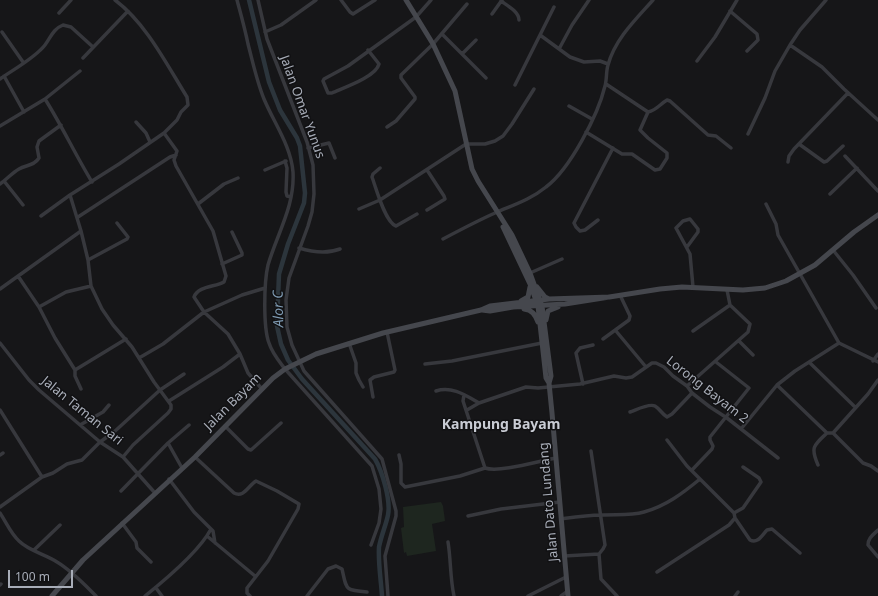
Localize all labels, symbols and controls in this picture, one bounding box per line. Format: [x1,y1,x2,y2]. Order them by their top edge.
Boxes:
street label: Jalan Omar Yunus [276,53,328,161]
water label: Alor C [270,290,288,328]
street label: Lorong Bayam 2 [663,353,751,427]
street label: Jalan Bayam [201,370,265,434]
street label: Jalan Taman Sari [38,373,126,449]
district label: Kampung Bayam [442,417,560,433]
street label: Jalan Dato Lundang [536,442,562,562]
scale bar [10,562,75,588]
text: 100 m [15,568,50,585]

